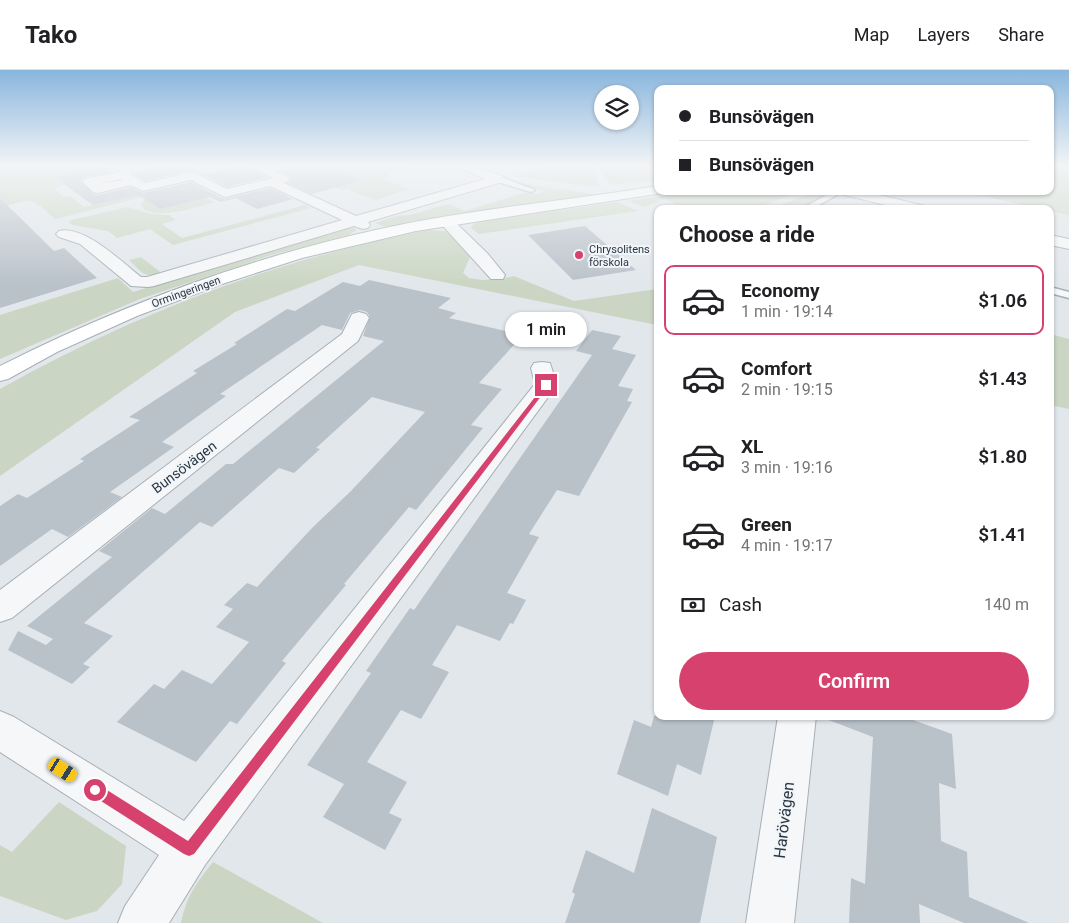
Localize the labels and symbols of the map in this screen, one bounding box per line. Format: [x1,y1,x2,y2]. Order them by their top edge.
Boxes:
place label: Chrysolitens förskola [589,243,650,269]
marker: Chrysolitens förskola [573,249,585,261]
street label: Ormingeringen [150,274,222,310]
callout: 1 min [505,312,587,348]
route end [535,374,557,396]
street label: Bunsövägen [149,438,219,496]
car [46,756,79,784]
route start [84,779,106,801]
street label: Harövägen [770,781,798,859]

